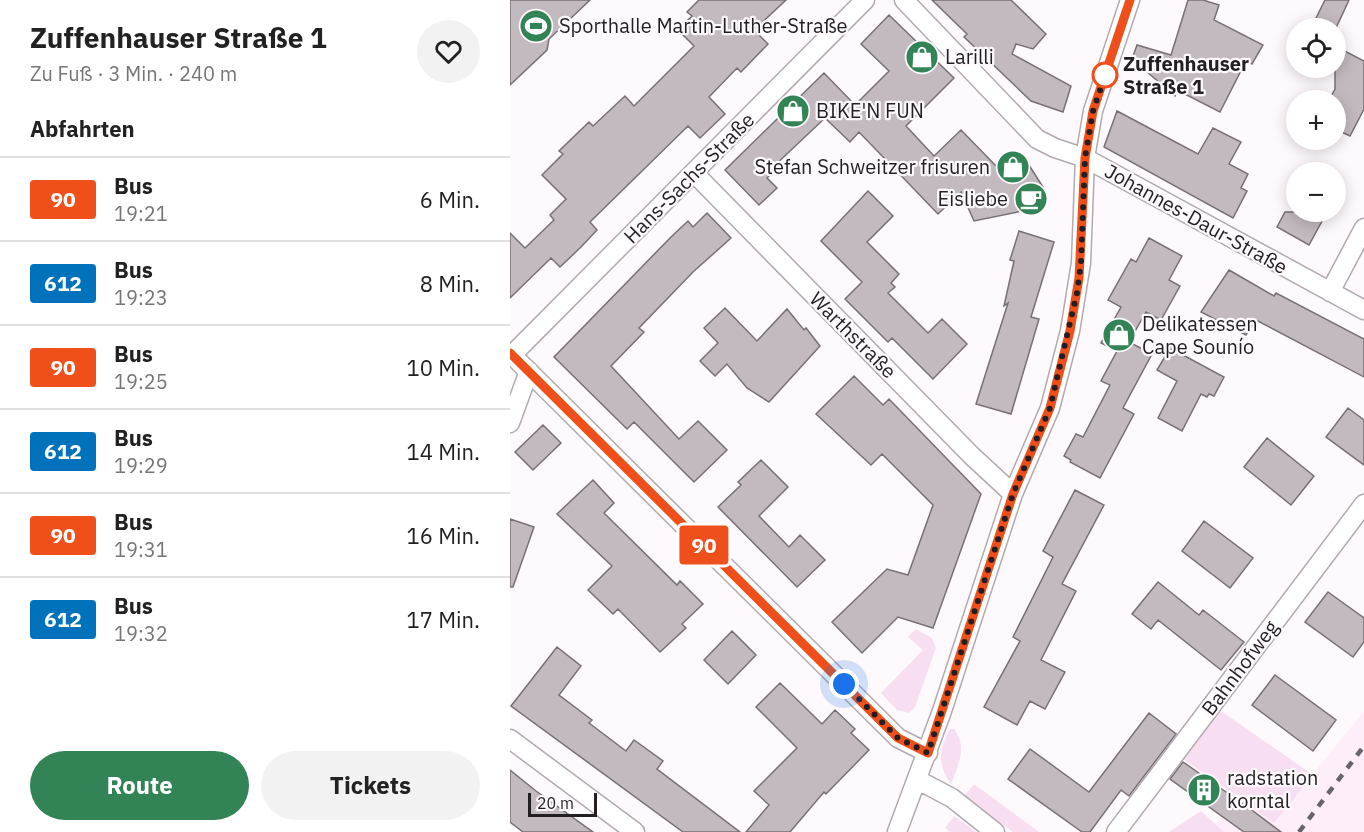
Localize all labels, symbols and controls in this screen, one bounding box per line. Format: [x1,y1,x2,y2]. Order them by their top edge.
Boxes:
sports icon: Sporthalle Martin-Luther-Straße [518,8,554,44]
place label: Sporthalle Martin-Luther-Straße [559,12,848,39]
map controls [1286,18,1346,222]
button: locate [1286,18,1346,78]
text: Zuffenhauser Straße 1 [30,19,327,56]
button: heart [417,20,480,83]
shop icon: Larilli [904,39,940,75]
place label: Larilli [945,43,994,70]
place label: Zuffenhauser Straße 1 [1123,50,1249,100]
text: Zu Fuß · 3 Min. · 240 m [30,60,237,87]
marker: Zuffenhauser Straße 1 [1092,62,1118,88]
button: + [1286,90,1346,150]
shop icon: BIKE'N FUN [775,93,811,129]
place label: BIKE'N FUN [816,97,924,124]
street label: Hans-Sachs-Straße [617,106,760,249]
text: Abfahrten [30,114,135,143]
shop icon: Stefan Schweitzer frisuren [995,149,1031,185]
place label: Stefan Schweitzer frisuren [754,153,990,180]
street label: Johannes-Daur-Straße [1100,157,1292,280]
button: − [1286,162,1346,222]
text: Bus [114,171,153,200]
cafe icon: Eisliebe [1013,181,1049,217]
text: 90 [50,185,76,213]
text: 6 Min. [420,185,480,214]
place label: Eisliebe [938,185,1008,212]
text: 19:21 [114,200,168,227]
text: Bus [114,255,153,284]
text: 612 [44,269,82,297]
text: 8 Min. [420,269,480,298]
text: 19:23 [114,284,168,311]
street label: Warthstraße [804,285,903,384]
place label: Delikatessen Cape Sounío [1142,310,1258,360]
shop icon: Delikatessen Cape Sounío [1101,317,1137,353]
text: Bus [114,339,153,368]
text: 90 [50,353,76,381]
text: 10 Min. [407,353,480,382]
text: 19:25 [114,368,168,395]
text: Bus [114,423,153,452]
text: 612 [44,437,82,465]
text: 14 Min. [407,437,480,466]
text: 19:29 [114,452,168,479]
text: Bus [114,507,153,536]
text: 90 [50,521,76,549]
text: 16 Min. [407,521,480,550]
line badge: 90 [677,526,731,564]
text: 90 [691,531,717,559]
text: 19:31 [114,536,168,563]
text: Bus [114,591,153,620]
text: 612 [44,605,82,633]
text: 17 Min. [407,605,480,634]
street label: Bahnhofweg [1195,614,1284,721]
text: 19:32 [114,620,168,647]
your location [829,669,859,699]
button: Route [30,751,249,820]
button: Tickets [261,751,480,820]
place label: radstation korntal [1227,764,1318,814]
building icon: radstation korntal [1186,772,1222,808]
scale bar [528,790,597,818]
text: 20 m [537,793,574,813]

